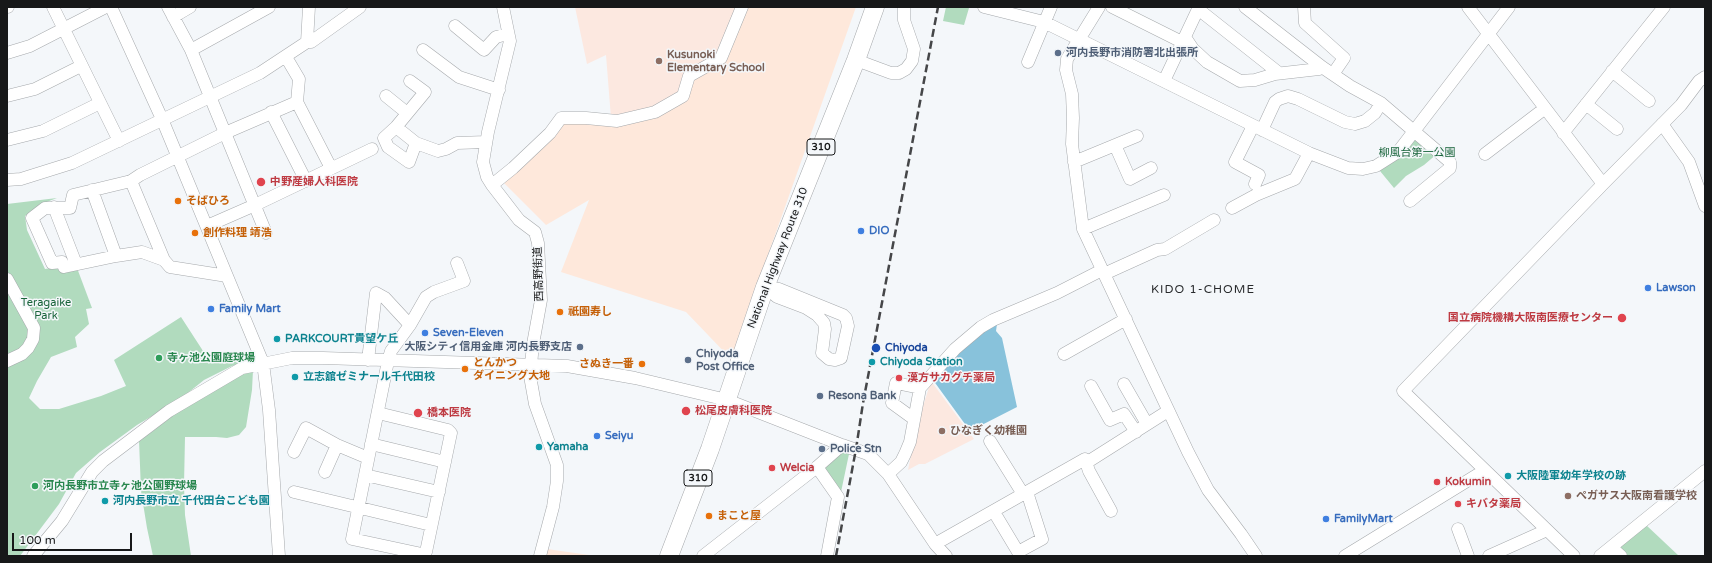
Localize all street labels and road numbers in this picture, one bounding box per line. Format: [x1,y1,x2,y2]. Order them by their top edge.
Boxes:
road number: 310 [807,139,835,155]
street label: National Highway Route 310 [745,186,811,330]
street label: 西高野街道 [531,246,547,302]
road number: 310 [684,470,712,486]

